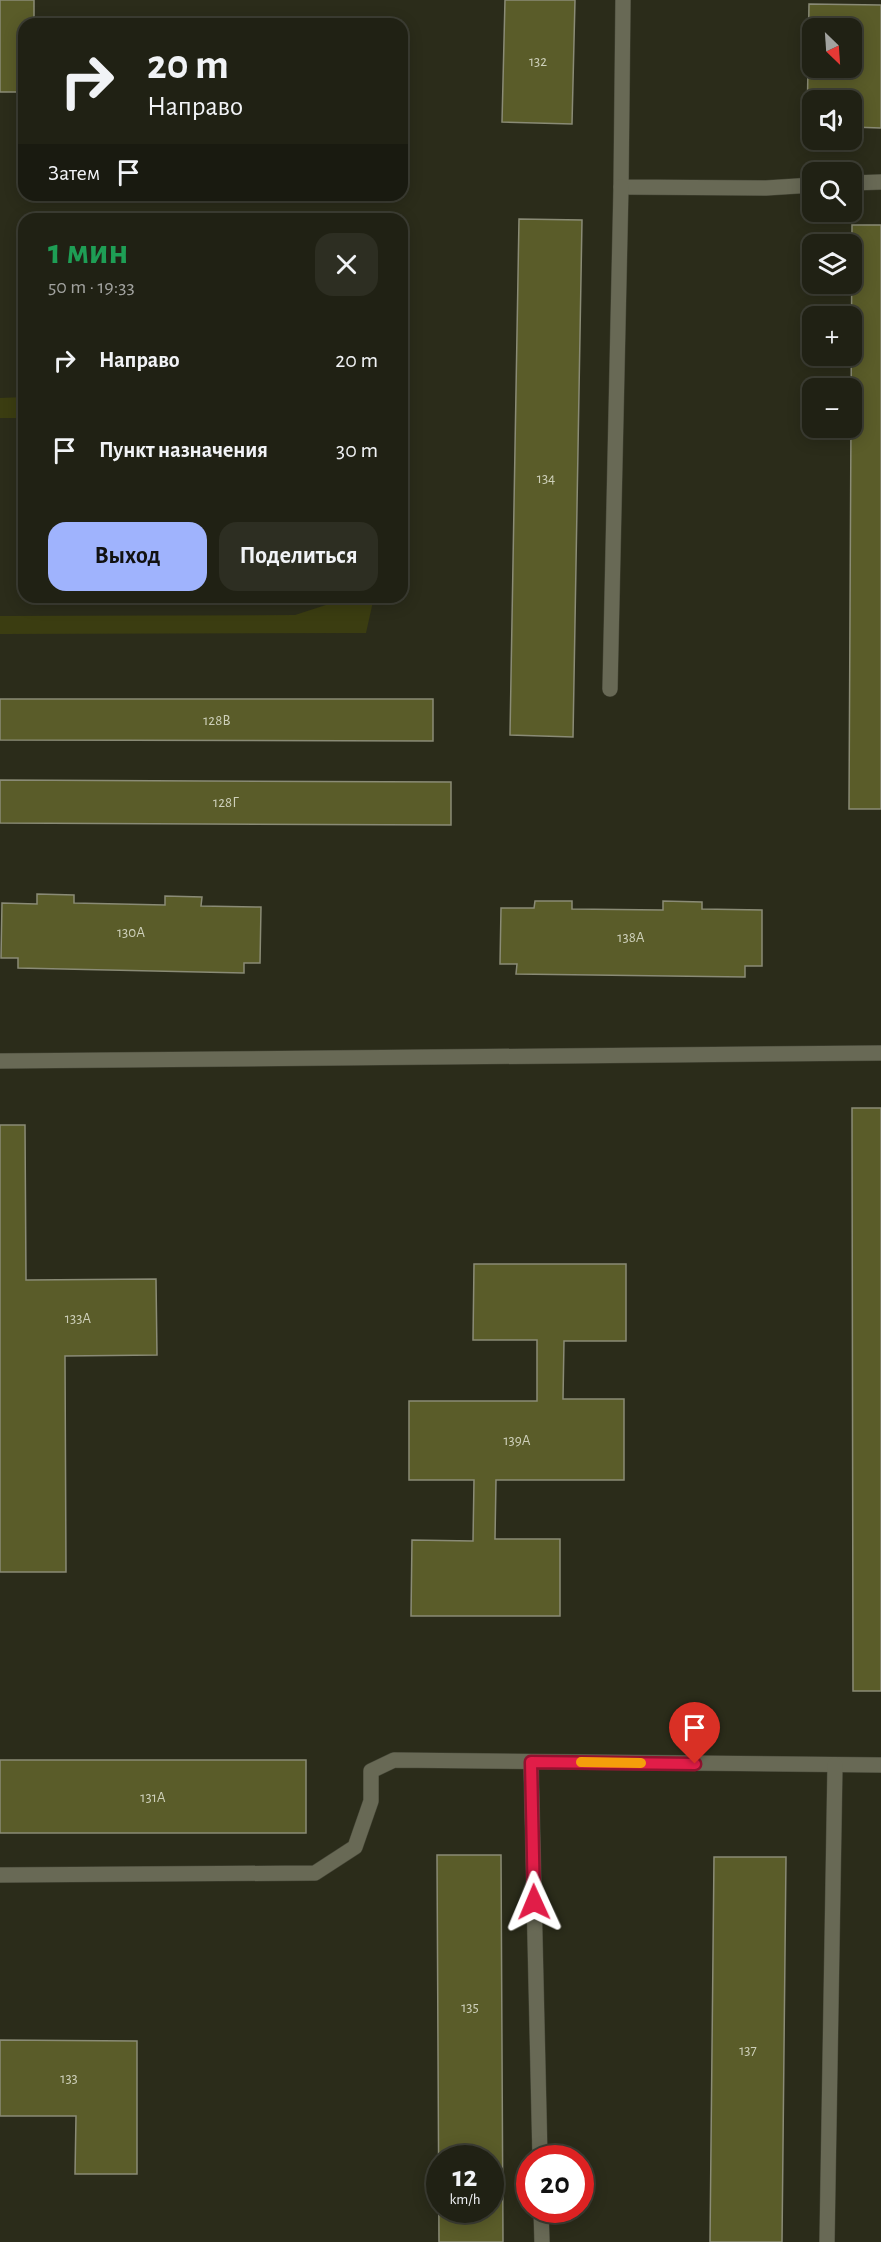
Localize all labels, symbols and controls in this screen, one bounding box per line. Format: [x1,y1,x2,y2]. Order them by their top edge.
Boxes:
north arrow [802,18,862,78]
map controls [802,18,862,438]
icon: right [48,42,126,120]
text: 20 m [147,44,229,86]
house number: 132 [529,54,547,69]
button: sound [802,90,862,150]
text: Направо [147,93,243,120]
icon: arrive [112,156,145,189]
text: Затем [48,162,100,184]
button: search [802,162,862,222]
button: close [315,233,378,296]
text: 1 мин [48,234,128,270]
button: layers [802,234,862,294]
text: 50 m · 19:33 [48,277,135,297]
button: + [802,306,862,366]
icon: right [48,344,81,377]
text: Направо [99,349,180,371]
text: 20 m [335,349,378,371]
button: − [802,378,862,438]
icon: arrive [48,434,81,467]
text: Пункт назначения [99,439,268,461]
text: 30 m [336,439,378,461]
house number: 134 [537,471,555,486]
button: Выход [48,522,207,591]
button: Поделиться [219,522,378,591]
house number: 128В [203,713,231,728]
house number: 128Г [213,795,239,810]
house number: 130А [117,925,145,940]
house number: 138А [617,930,645,945]
house number: 133А [65,1311,91,1326]
house number: 139А [503,1433,531,1448]
pin [669,1702,720,1764]
icon: arrive [678,1711,711,1744]
house number: 131А [140,1790,166,1805]
position arrow [502,1870,566,1934]
house number: 135 [461,2000,479,2015]
house number: 137 [739,2043,757,2058]
house number: 133 [60,2071,78,2086]
speed limit sign: 20 [516,2145,594,2223]
text: 12 [453,2162,477,2192]
text: km/h [450,2192,480,2207]

